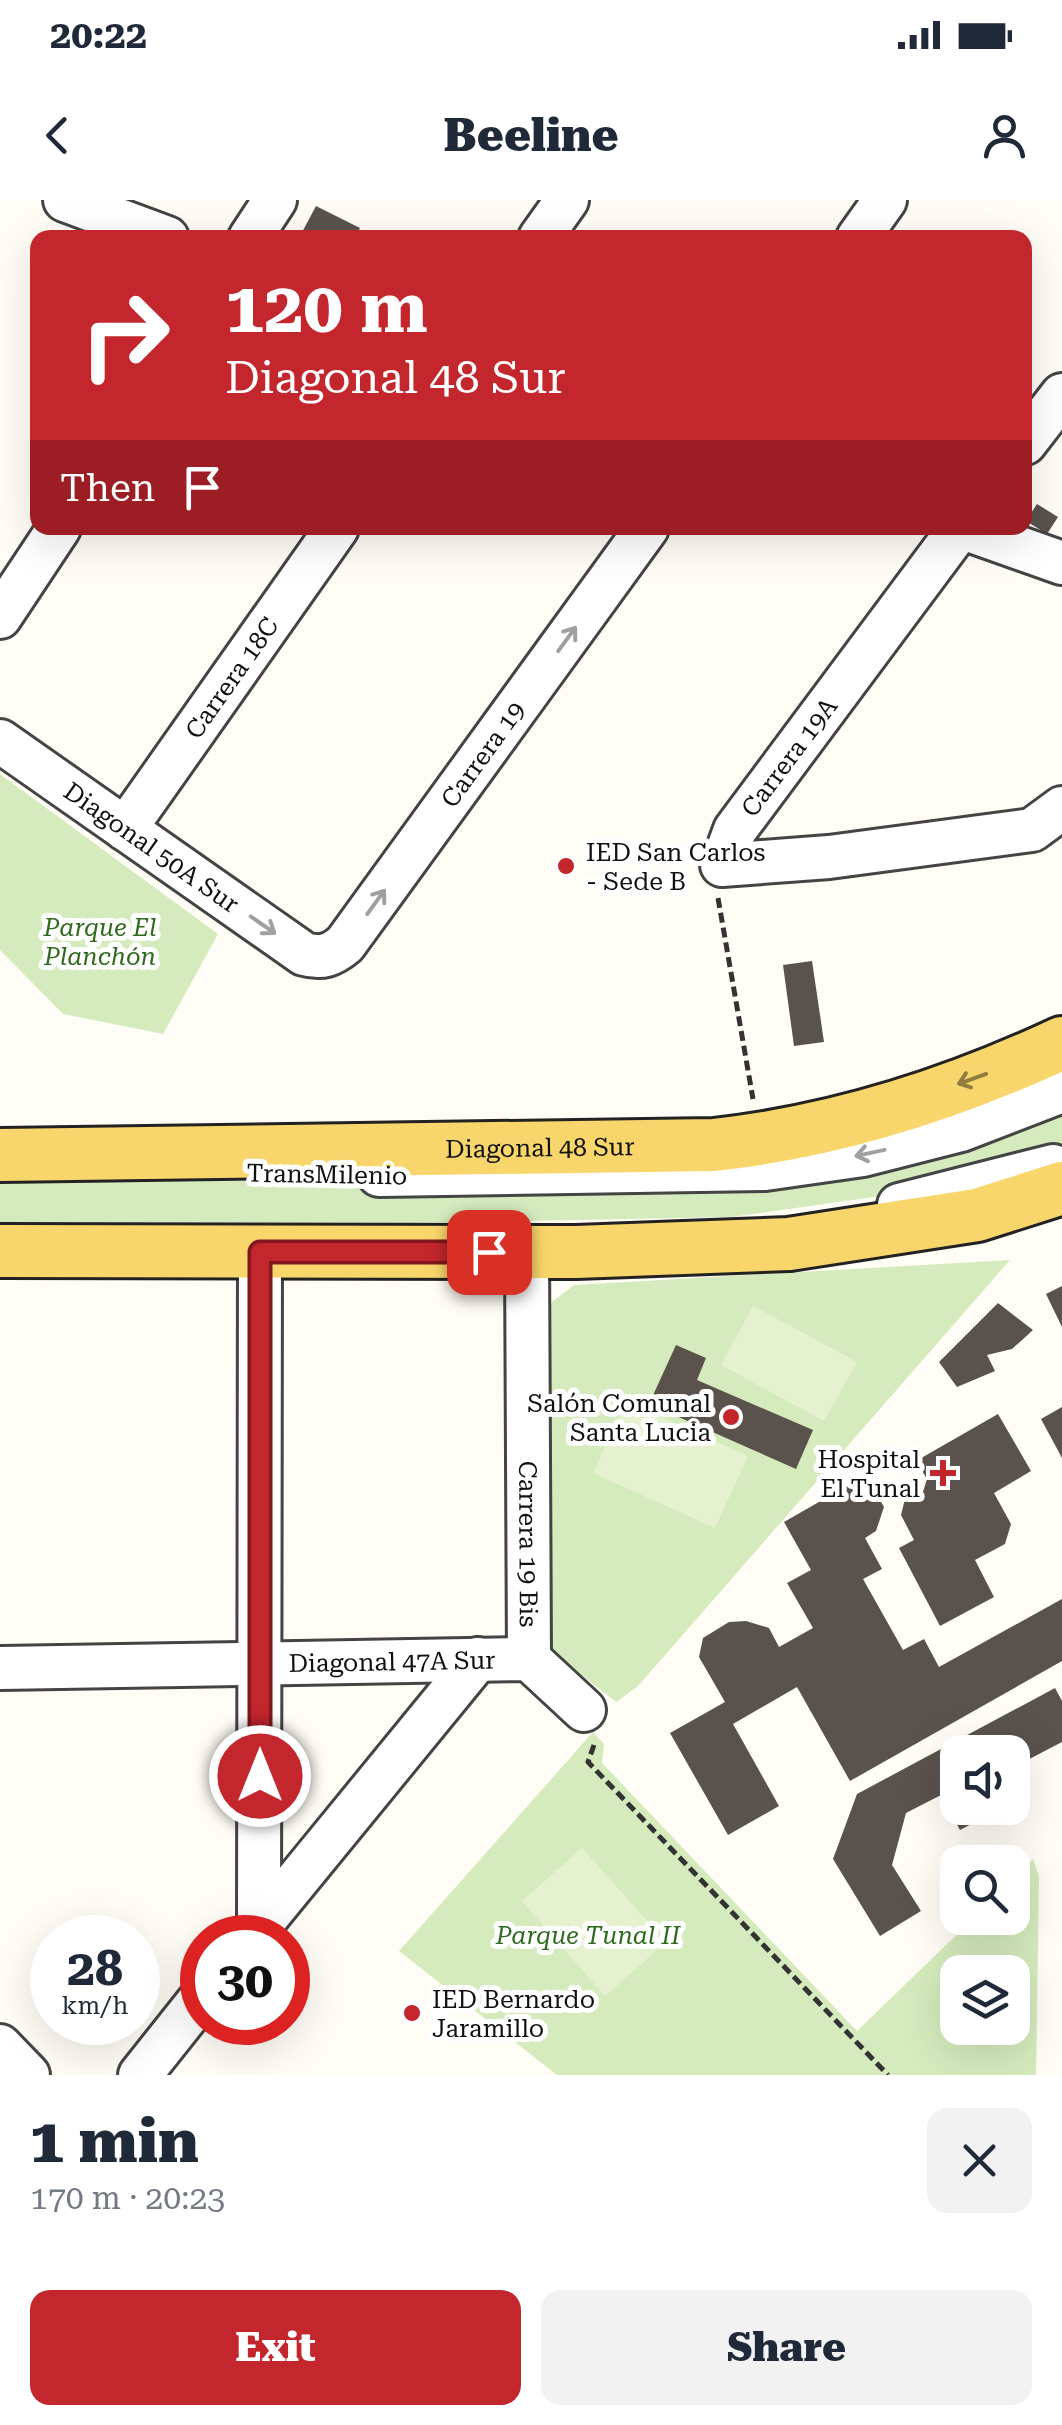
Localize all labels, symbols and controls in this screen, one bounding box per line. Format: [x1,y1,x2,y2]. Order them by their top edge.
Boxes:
text: 20:22 [50,13,147,57]
icon: back [30,108,85,163]
icon: person [977,108,1032,163]
text: Beeline [443,109,619,162]
text: 120 m [225,267,428,349]
icon: right [60,270,190,400]
text: Diagonal 48 Sur [225,351,566,404]
icon: arrive [175,460,230,515]
text: Then [60,466,155,510]
street label: Carrera 18C [179,612,285,744]
one-way arrow [556,625,577,653]
street label: Carrera 19A [735,692,844,822]
street label: Carrera 19 [435,696,531,813]
street label: Diagonal 50A Sur [58,776,244,919]
place label: IED San Carlos - Sede B [586,838,766,896]
marker: IED San Carlos - Sede B [555,855,577,877]
one-way arrow [365,889,386,916]
park label: Parque El Planchón [43,913,156,971]
one-way arrow [248,914,276,935]
one-way arrow [957,1071,988,1089]
street label: Diagonal 48 Sur [445,1132,635,1164]
one-way arrow [854,1145,886,1163]
street label: TransMilenio [246,1159,408,1190]
pin [447,1210,532,1295]
icon: arrive [462,1225,517,1280]
place label: Salón Comunal Santa Lucia [527,1389,711,1447]
marker: Salón Comunal Santa Lucia [720,1406,742,1428]
place label: Hospital El Tunal [818,1445,920,1503]
marker: Hospital El Tunal [930,1460,956,1486]
street label: Carrera 19 Bis [513,1461,543,1627]
street label: Diagonal 47A Sur [288,1646,496,1678]
position arrow [208,1724,312,1828]
map controls [940,1735,1030,2045]
button: sound [940,1735,1030,1825]
button: search [940,1845,1030,1935]
speed limit sign: 30 [180,1915,310,2045]
park label: Parque Tunal II [495,1921,681,1950]
text: 28 [67,1939,123,1997]
button: layers [940,1955,1030,2045]
place label: IED Bernardo Jaramillo [432,1985,595,2043]
text: km/h [62,1991,128,2020]
marker: IED Bernardo Jaramillo [401,2002,423,2024]
text: 1 min [30,2106,199,2177]
button: close [927,2108,1032,2213]
text: 170 m · 20:23 [30,2179,225,2217]
button: Exit [30,2290,521,2405]
button: Share [541,2290,1032,2405]

